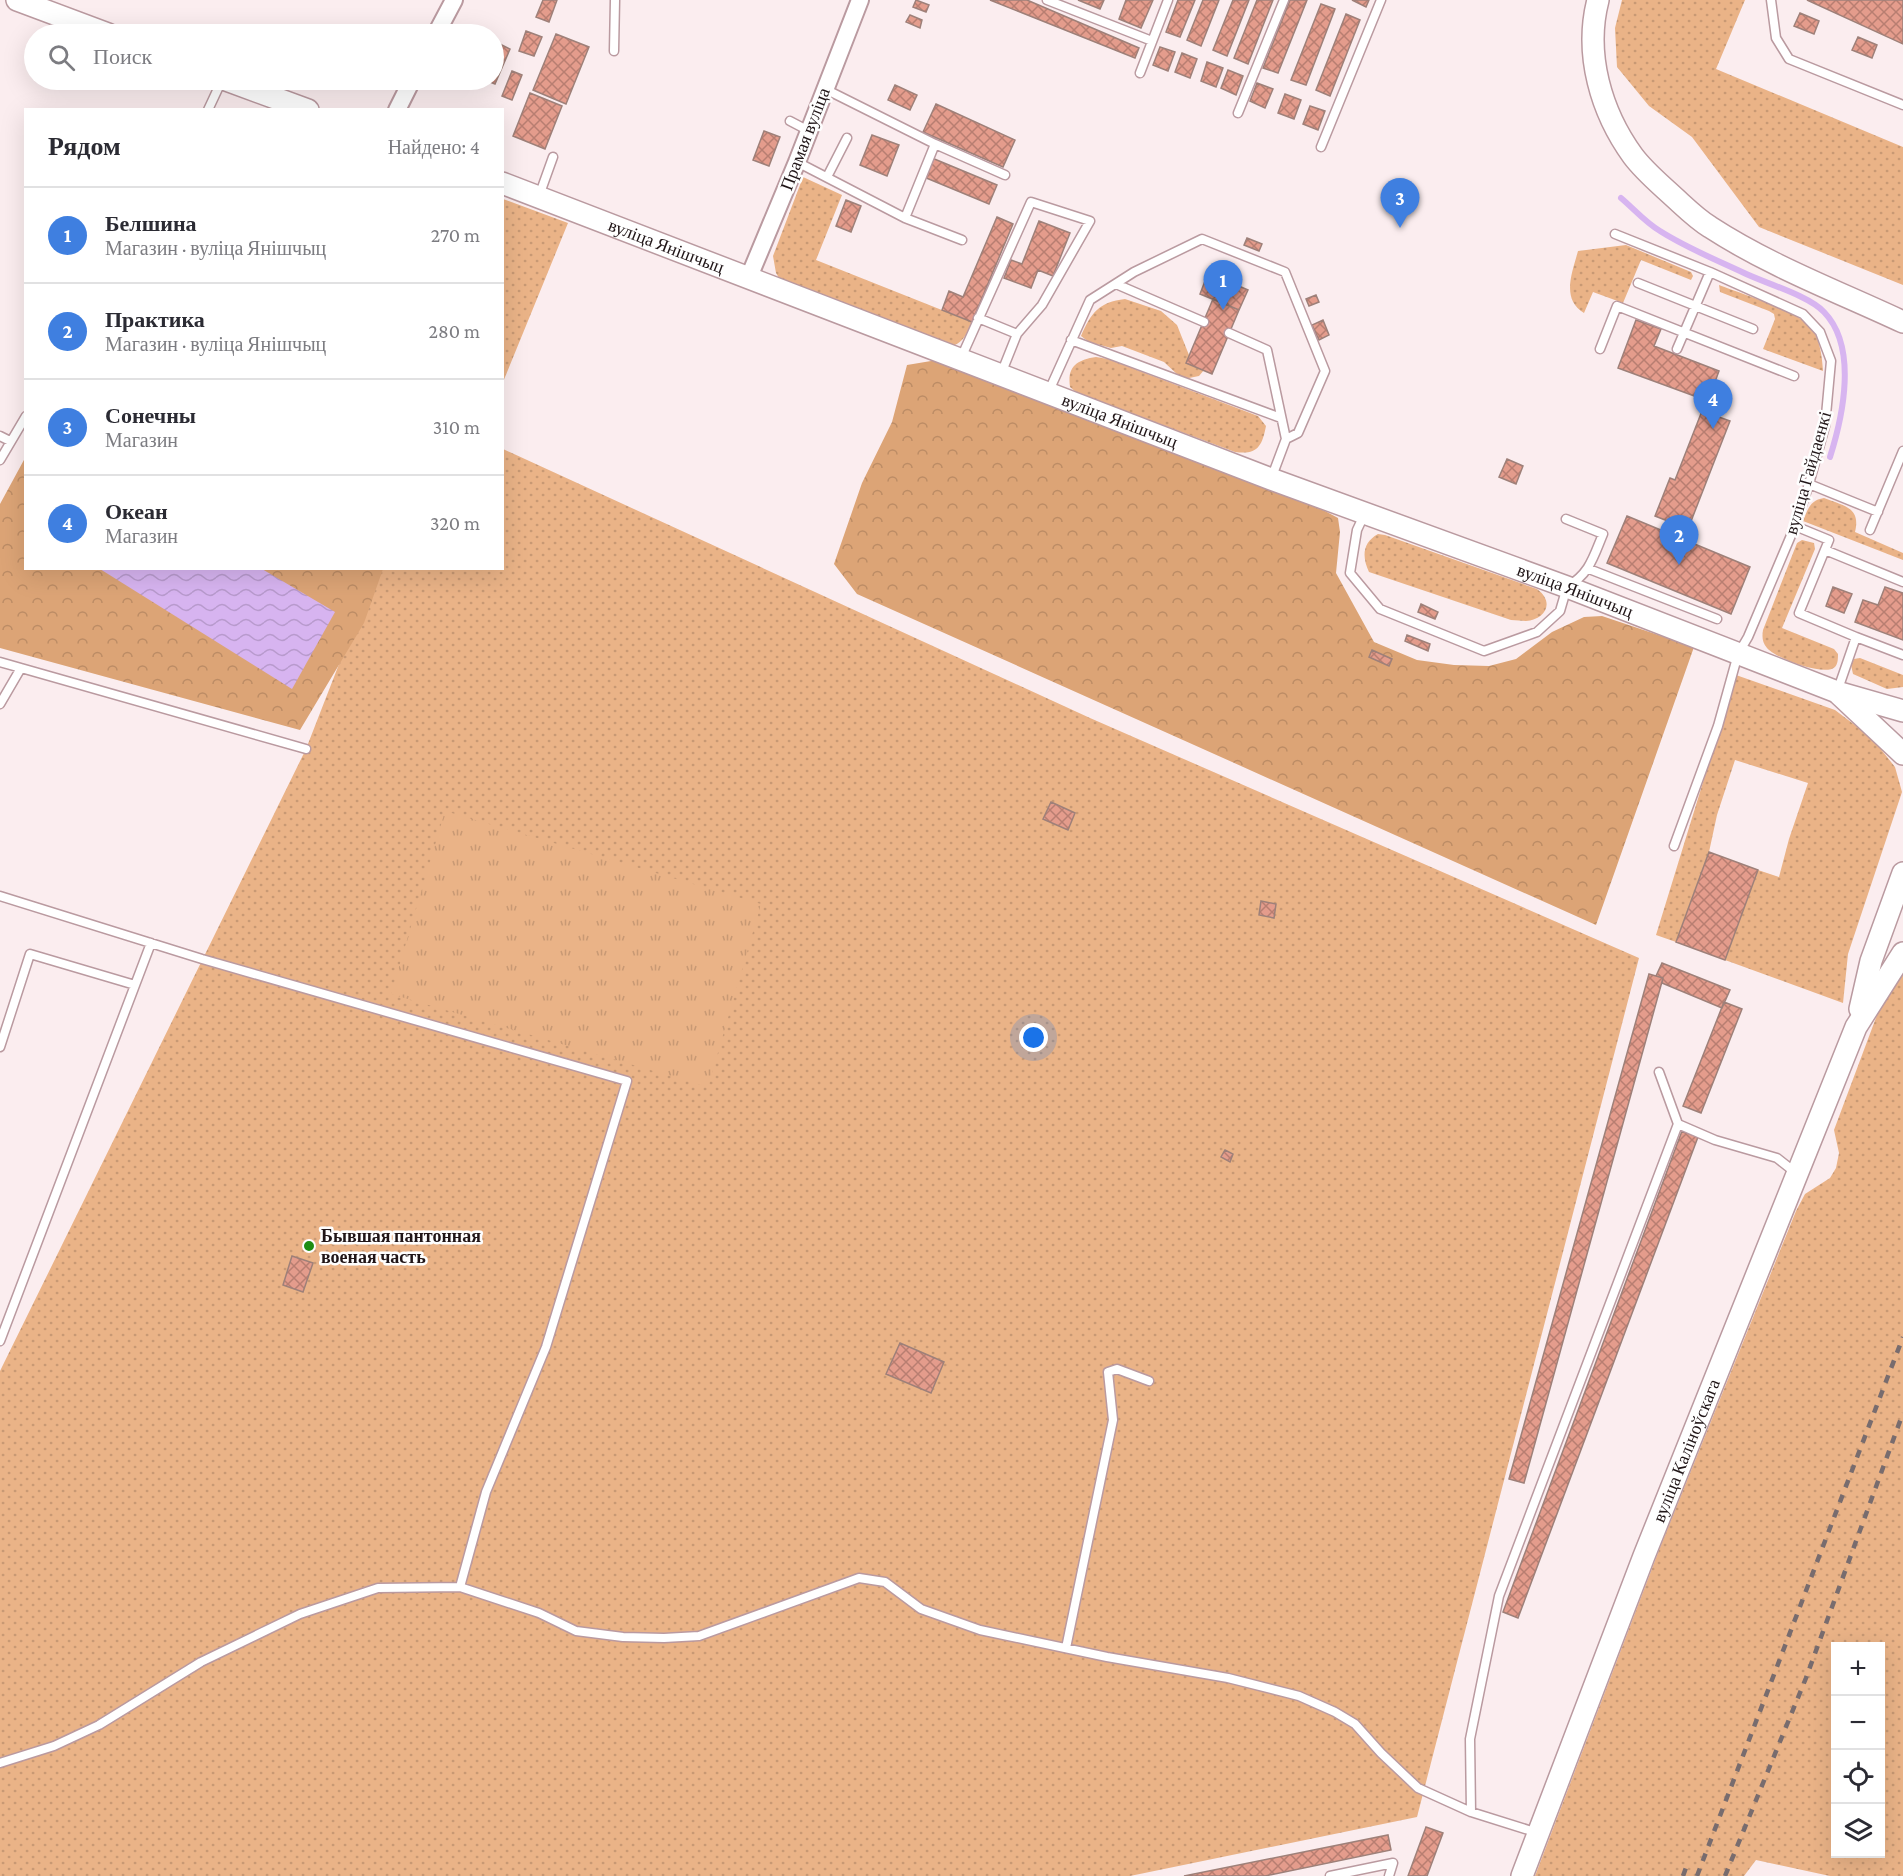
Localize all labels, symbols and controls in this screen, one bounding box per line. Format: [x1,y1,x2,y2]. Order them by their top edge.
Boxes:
search box [24,24,504,90]
icon: search [45,41,78,74]
text: Поиск [93,44,152,69]
street label: Прамая вуліца [776,85,834,193]
text: Рядом [48,132,121,161]
text: Найдено: 4 [388,136,480,158]
pin: 3 [1380,178,1420,228]
text: Белшина [105,211,197,236]
street label: вуліца Янішчыц [606,215,727,278]
text: 1 [64,224,71,246]
text: 270 m [431,224,480,246]
text: Магазин · вуліца Янішчыц [105,237,326,259]
pin: 1 [1204,260,1242,310]
text: Практика [105,307,205,332]
text: 2 [62,320,73,342]
text: 280 m [429,320,480,342]
text: Магазин · вуліца Янішчыц [105,333,326,355]
pin: 4 [1694,380,1732,429]
street label: вуліца Янішчыц [1059,389,1181,452]
text: Сонечны [105,403,196,428]
street label: вуліца Гайдаенкі [1781,409,1835,537]
text: 3 [63,416,72,438]
text: 310 m [433,416,480,438]
text: Магазин [105,429,178,451]
text: Океан [105,499,168,524]
text: 4 [62,512,73,534]
text: 320 m [430,512,480,534]
pin: 2 [1660,516,1698,565]
text: Магазин [105,525,178,547]
street label: вуліца Янішчыц [1514,560,1636,622]
your location [1019,1023,1048,1052]
place label: Бывшая пантонная военая часть [321,1226,481,1267]
marker: Бывшая пантонная военая часть [302,1239,316,1253]
street label: вуліца Каліноўскага [1649,1376,1724,1525]
map controls [1831,1642,1885,1858]
button: + [1831,1642,1885,1696]
button: − [1831,1696,1885,1750]
button: locate [1831,1750,1885,1804]
button: layers [1831,1804,1885,1858]

